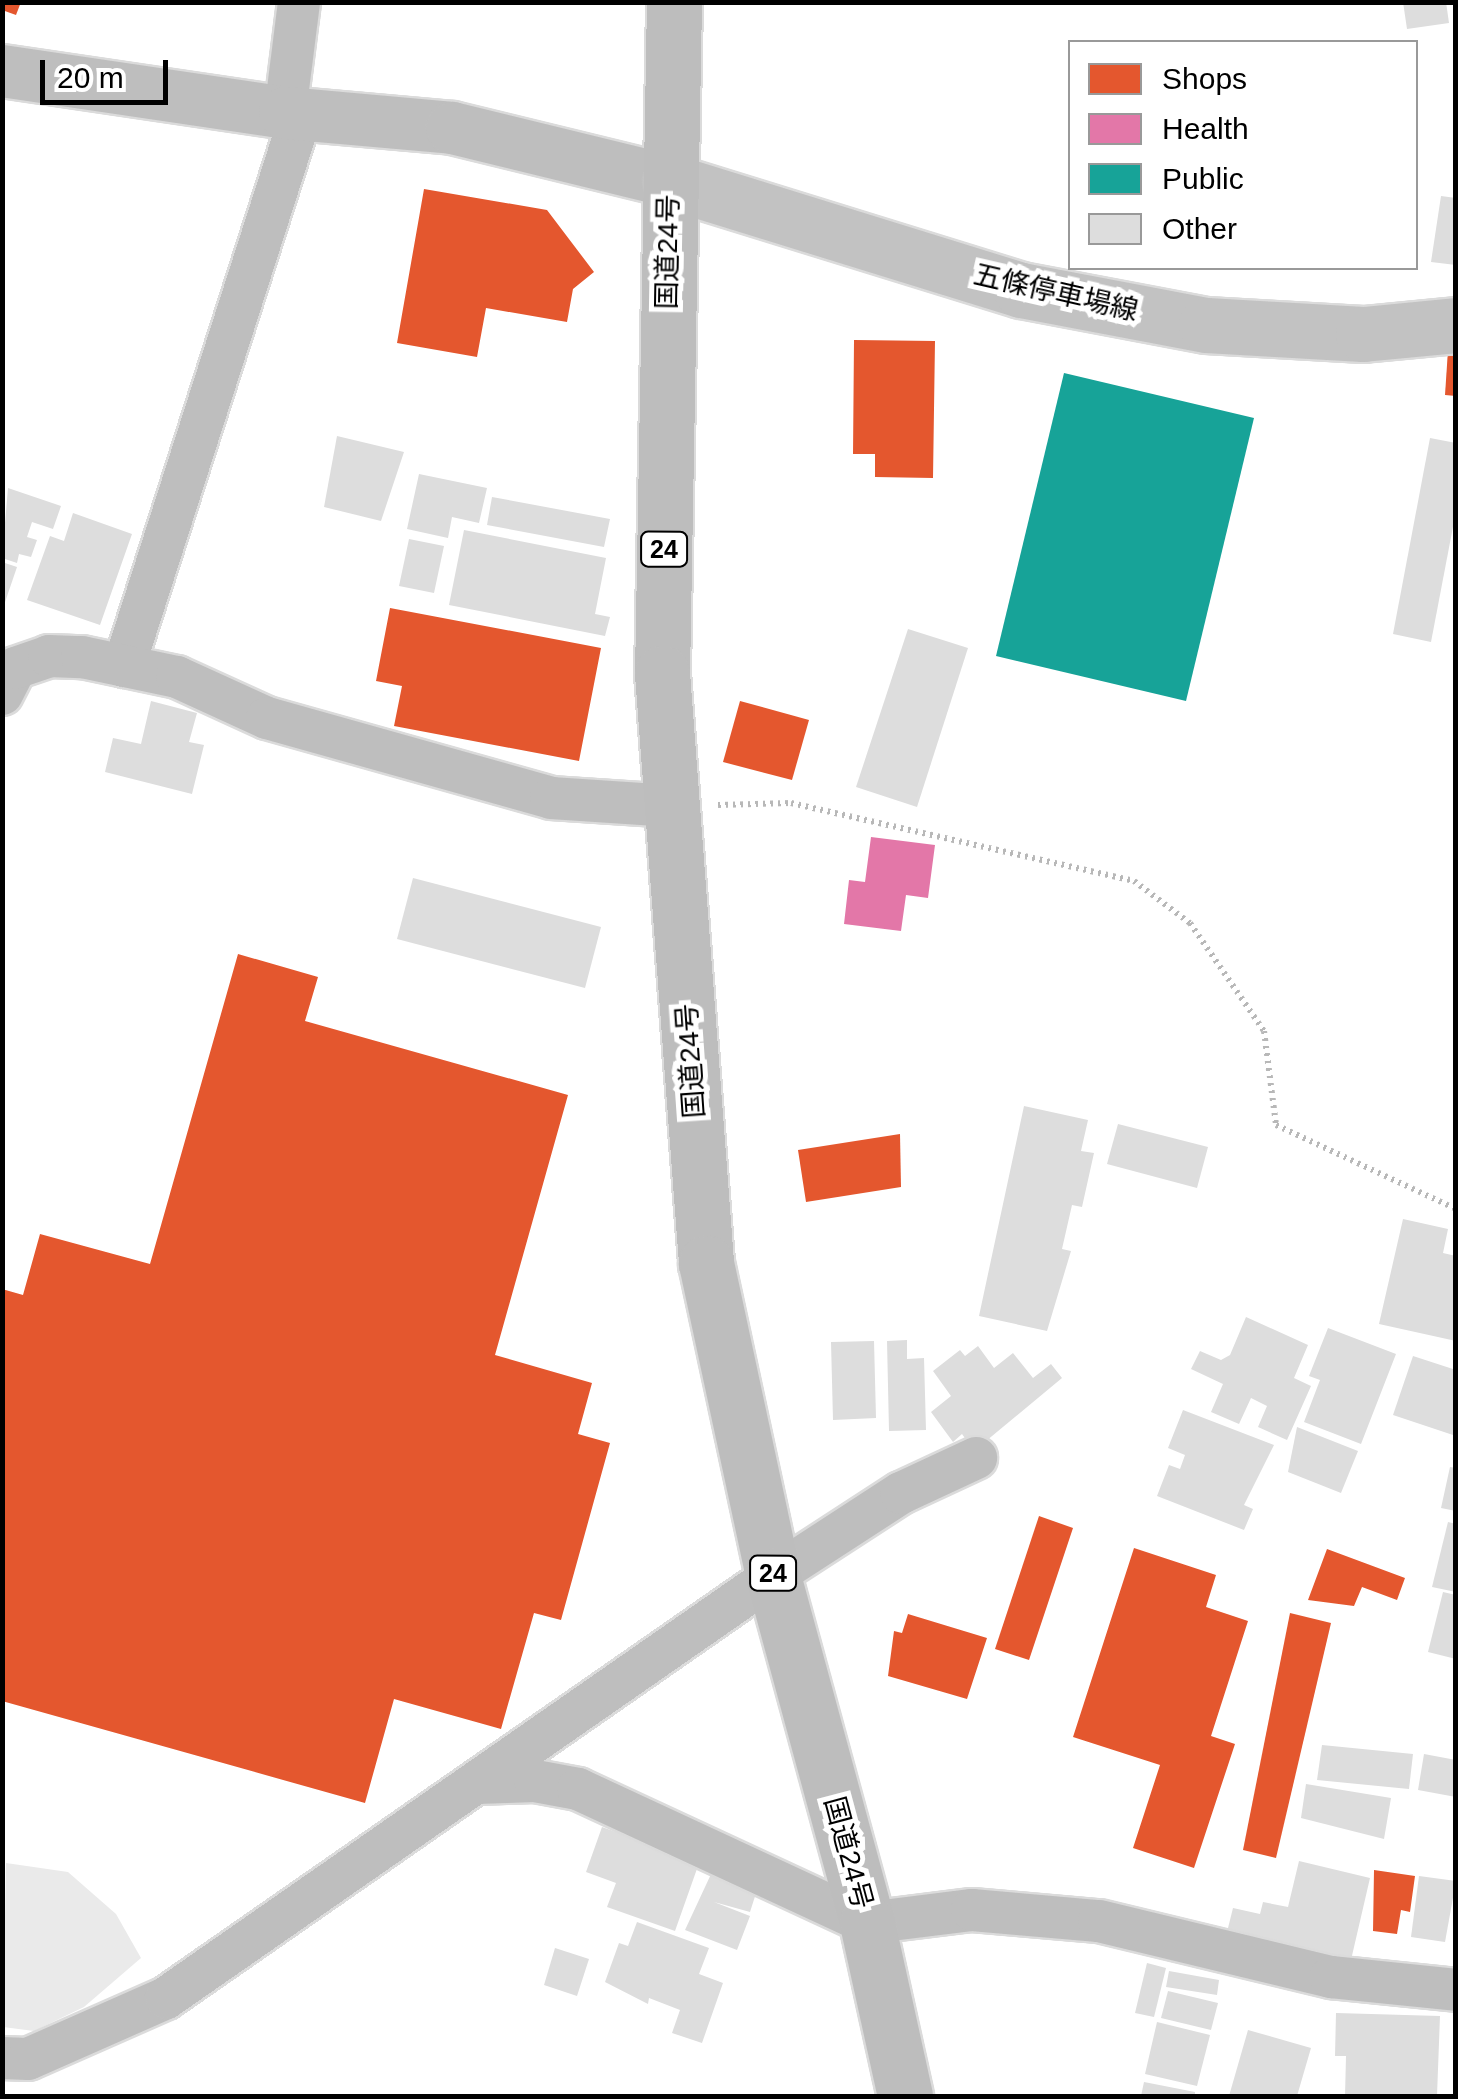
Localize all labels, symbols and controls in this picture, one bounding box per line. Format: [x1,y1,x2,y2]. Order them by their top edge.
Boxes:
scale bar [45,40,172,102]
legend [1068,40,1418,270]
text: 20 m [57,61,124,94]
text: Shops [1162,62,1247,95]
text: Health [1162,112,1249,145]
text: Public [1162,162,1244,195]
street label: 国道24号 [650,194,686,310]
text: Other [1162,212,1237,245]
street label: 五條停車場線 [970,258,1142,328]
road number: 24 [639,529,689,569]
street label: 国道24号 [670,1002,712,1120]
road number: 24 [748,1553,798,1593]
street label: 国道24号 [817,1793,879,1913]

